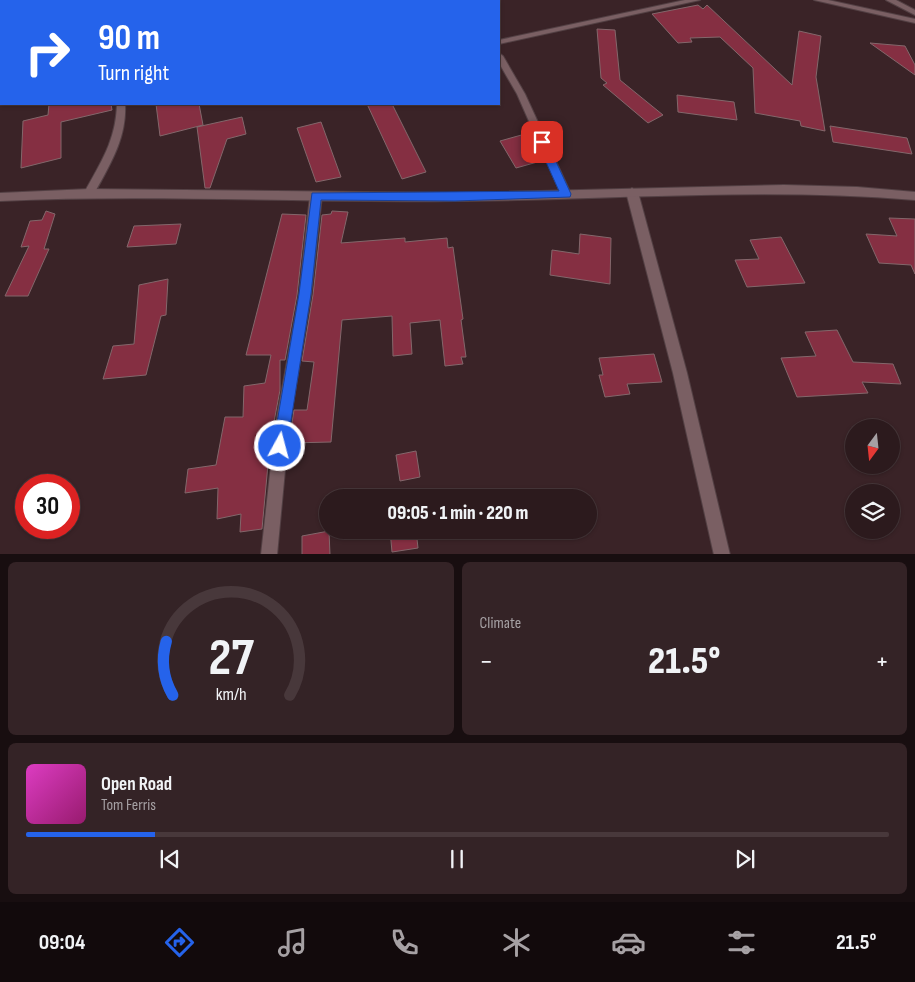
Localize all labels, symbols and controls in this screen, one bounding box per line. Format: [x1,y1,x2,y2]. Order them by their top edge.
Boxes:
text: 90 m [98,17,160,60]
icon: right [15,20,80,85]
text: Turn right [98,60,169,87]
pin [521,121,563,163]
icon: arrive [528,128,556,156]
position arrow [253,419,305,471]
north arrow [845,419,900,474]
map controls [845,419,900,539]
speed limit sign: 30 [15,474,80,539]
button: layers [845,484,900,539]
text: 09:05 · 1 min · 220 m [388,502,528,525]
text: Climate [480,614,521,633]
text: 27 [208,627,254,690]
text: 21.5° [648,639,720,684]
text: − [480,645,493,678]
text: + [875,645,889,678]
text: km/h [215,684,246,705]
text: Open Road [101,773,172,796]
text: Tom Ferris [101,796,156,815]
icon: previous [156,845,184,873]
icon: pause [443,845,471,873]
icon: next [731,845,759,873]
icon: directions [162,925,197,960]
icon: music [275,925,310,960]
icon: phone [387,925,422,960]
icon: climate [499,925,534,960]
icon: car [611,925,646,960]
icon: filters [724,925,759,960]
text: 09:04 [39,929,85,956]
text: 21.5° [836,929,876,956]

